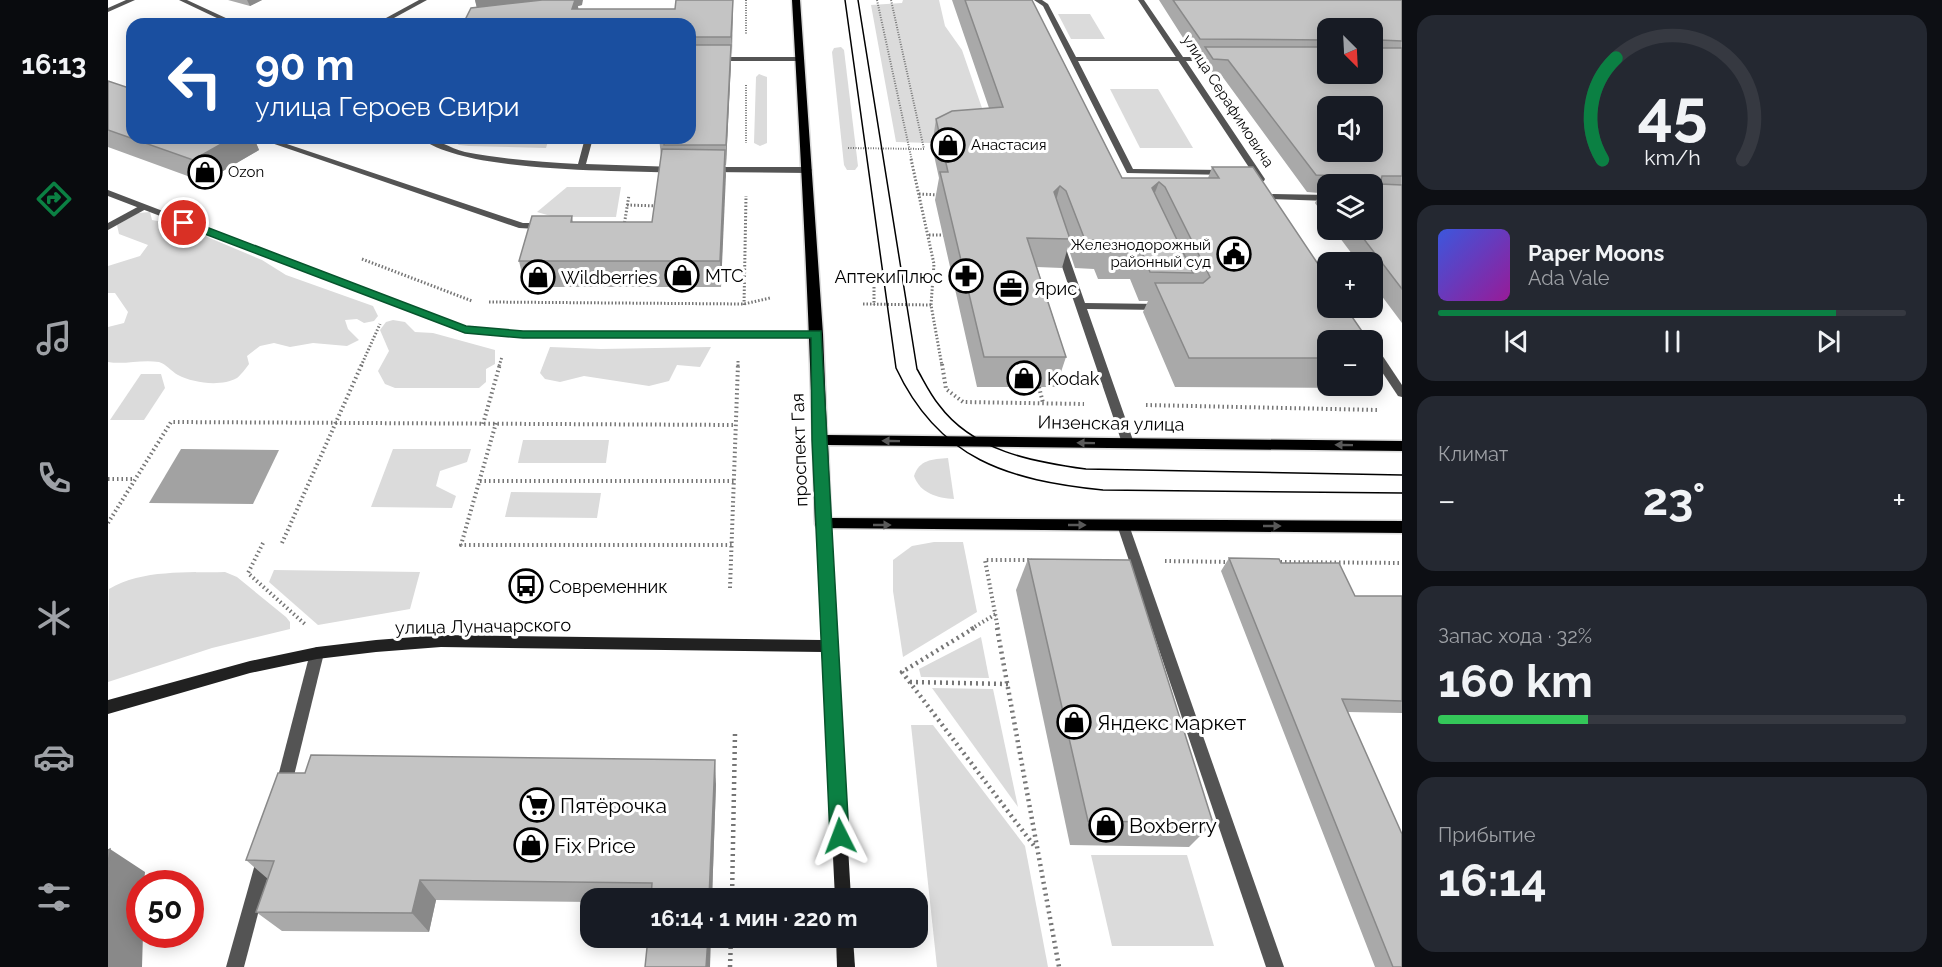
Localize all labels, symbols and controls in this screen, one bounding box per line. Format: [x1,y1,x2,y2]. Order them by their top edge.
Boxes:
north arrow [1317,18,1383,84]
map controls [1317,18,1383,396]
street label: улица Серафимовича [1178,31,1278,171]
text: 90 m [255,41,355,90]
icon: left [156,42,234,120]
text: 16:13 [22,49,86,80]
text: 45 [1637,75,1707,149]
text: улица Героев Свири [255,91,520,122]
button: sound [1317,96,1383,162]
shop icon: Анастасия [930,127,966,163]
place label: Анастасия [971,136,1047,154]
text: km/h [1644,145,1700,170]
shop icon: Ozon [187,154,223,190]
place label: Ozon [228,163,264,181]
button: layers [1317,174,1383,240]
icon: directions [33,178,75,220]
pin [158,197,209,248]
icon: arrive [167,206,200,239]
place label: Железнодорожный районный суд [1071,236,1211,271]
public building icon: Железнодорожный районный суд [1216,236,1252,272]
text: Paper Moons [1528,240,1664,266]
button: + [1317,252,1383,318]
shop icon: МТС [664,257,700,293]
pharmacy icon: АптекиПлюс [948,258,984,294]
shop icon: Wildberries [520,259,556,295]
place label: МТС [705,265,744,286]
place label: АптекиПлюс [834,266,943,287]
text: Ada Vale [1528,266,1610,290]
place label: Wildberries [561,267,658,288]
office icon: Ярис [993,270,1029,306]
place label: Ярис [1034,278,1077,299]
icon: music [33,317,75,359]
icon: previous [1500,325,1533,358]
icon: pause [1656,325,1689,358]
icon: next [1812,325,1845,358]
button: − [1317,330,1383,396]
shop icon: Kodak [1006,360,1042,396]
place label: Kodak [1047,368,1100,389]
street label: проспект Гая [787,393,811,507]
street label: Инзенская улица [1037,411,1185,435]
one-way arrow [881,436,900,445]
one-way arrow [1076,438,1095,447]
one-way arrow [1334,440,1353,450]
text: Климат [1438,442,1508,466]
icon: phone [33,457,75,499]
text: 23° [1643,473,1705,526]
text: − [1438,481,1456,520]
text: + [1892,481,1906,520]
one-way arrow [872,520,891,530]
one-way arrow [1067,520,1086,530]
one-way arrow [1262,521,1281,531]
bus stop icon: Современник [508,568,544,604]
place label: Современник [549,576,668,597]
icon: climate [33,597,75,639]
street label: улица Луначарского [395,614,572,638]
text: Запас хода · 32% [1438,624,1592,648]
text: 160 km [1438,655,1593,708]
shop icon: Яндекс маркет [1056,704,1092,740]
place label: Яндекс маркет [1097,710,1246,735]
icon: car [33,736,75,778]
supermarket icon: Пятёрочка [519,787,555,823]
place label: Пятёрочка [560,793,667,818]
position arrow [808,804,872,868]
shop icon: Boxberry [1088,807,1124,843]
place label: Boxberry [1129,813,1217,838]
text: Прибытие [1438,823,1535,847]
shop icon: Fix Price [513,827,549,863]
place label: Fix Price [554,833,636,858]
text: 16:14 [1438,854,1547,907]
speed limit sign: 50 [126,870,204,948]
icon: filters [33,876,75,918]
text: 16:14 · 1 мин · 220 m [650,905,858,931]

